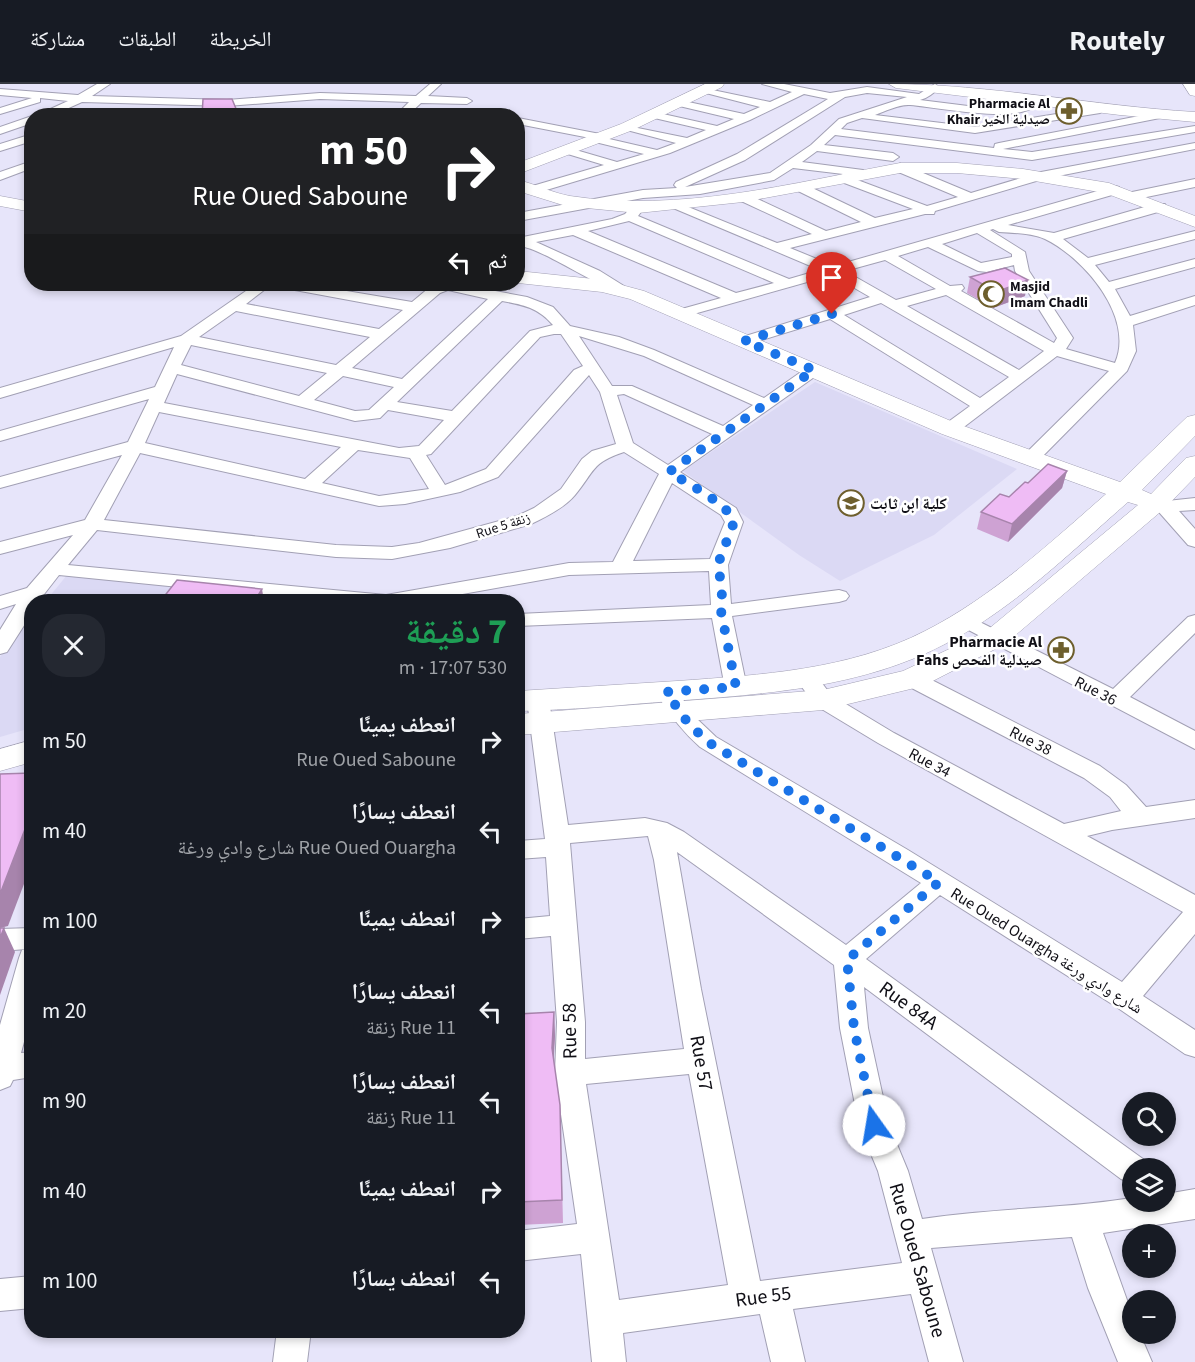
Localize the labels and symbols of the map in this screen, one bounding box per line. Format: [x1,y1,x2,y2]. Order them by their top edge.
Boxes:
place label: Pharmacie Al Khair صيدلية الخير [947,94,1050,130]
pharmacy icon: Pharmacie Al Khair صيدلية الخير [1054,96,1084,126]
pin [806,252,857,314]
place label: Masjid Imam Chadli [1010,277,1088,313]
mosque icon: Masjid Imam Chadli [976,279,1006,309]
school or university icon: كلية ابن ثابت [836,488,866,518]
place label: كلية ابن ثابت [870,493,947,515]
street label: Rue 5 زنقة [474,508,533,544]
place label: Pharmacie Al Fahs صيدلية الفحص [916,631,1042,671]
pharmacy icon: Pharmacie Al Fahs صيدلية الفحص [1046,635,1076,665]
street label: Rue 36 [1071,671,1121,711]
street label: Rue 38 [1006,721,1056,761]
street label: Rue 34 [905,743,955,783]
street label: Rue Oued Ouargha شارع وادي ورغة [946,883,1147,1020]
street label: Rue 84A [873,975,944,1037]
street label: Rue 58 [556,1003,584,1059]
street label: Rue 57 [682,1033,720,1093]
position arrow [842,1093,906,1157]
street label: Rue Oued Saboune [882,1180,953,1341]
street label: Rue 55 [733,1279,793,1315]

